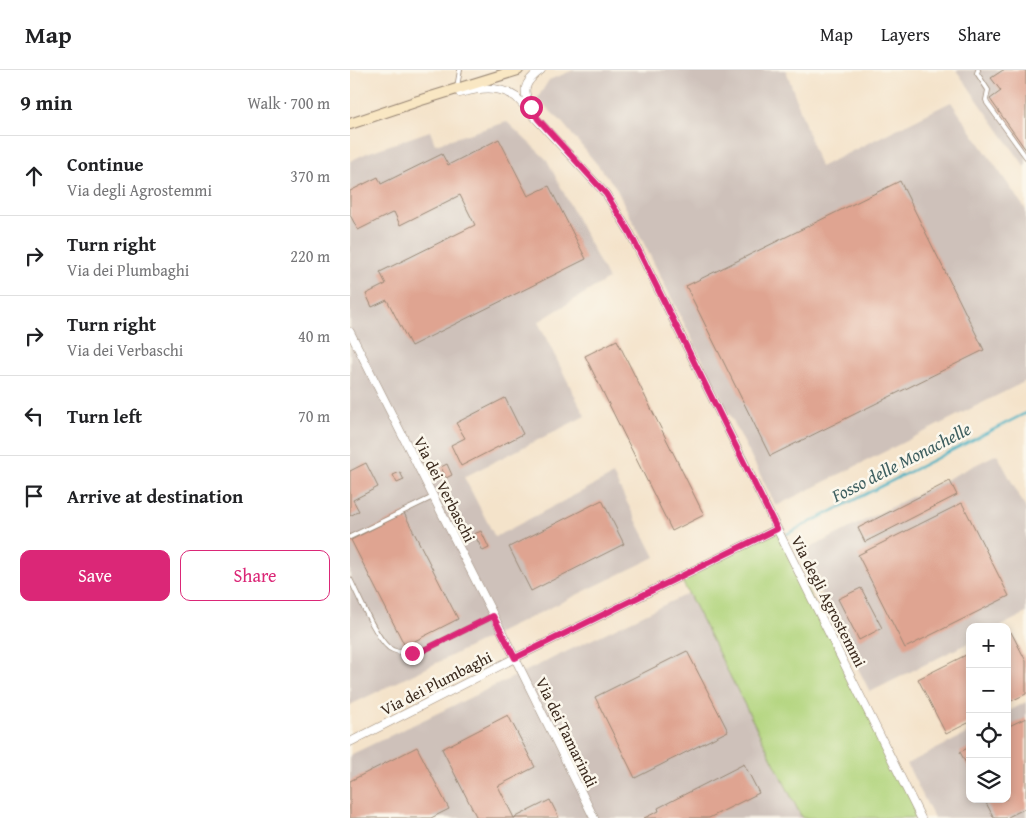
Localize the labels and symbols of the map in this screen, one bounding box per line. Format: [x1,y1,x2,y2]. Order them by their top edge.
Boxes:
route start [520,96,543,119]
water label: Fosso delle Monachelle [826,415,975,509]
street label: Via dei Verbaschi [408,432,482,547]
street label: Via degli Agrostemmi [785,531,873,671]
route end [401,642,424,665]
street label: Via dei Plumbaghi [376,644,496,721]
street label: Via dei Tamarindi [530,673,604,792]

